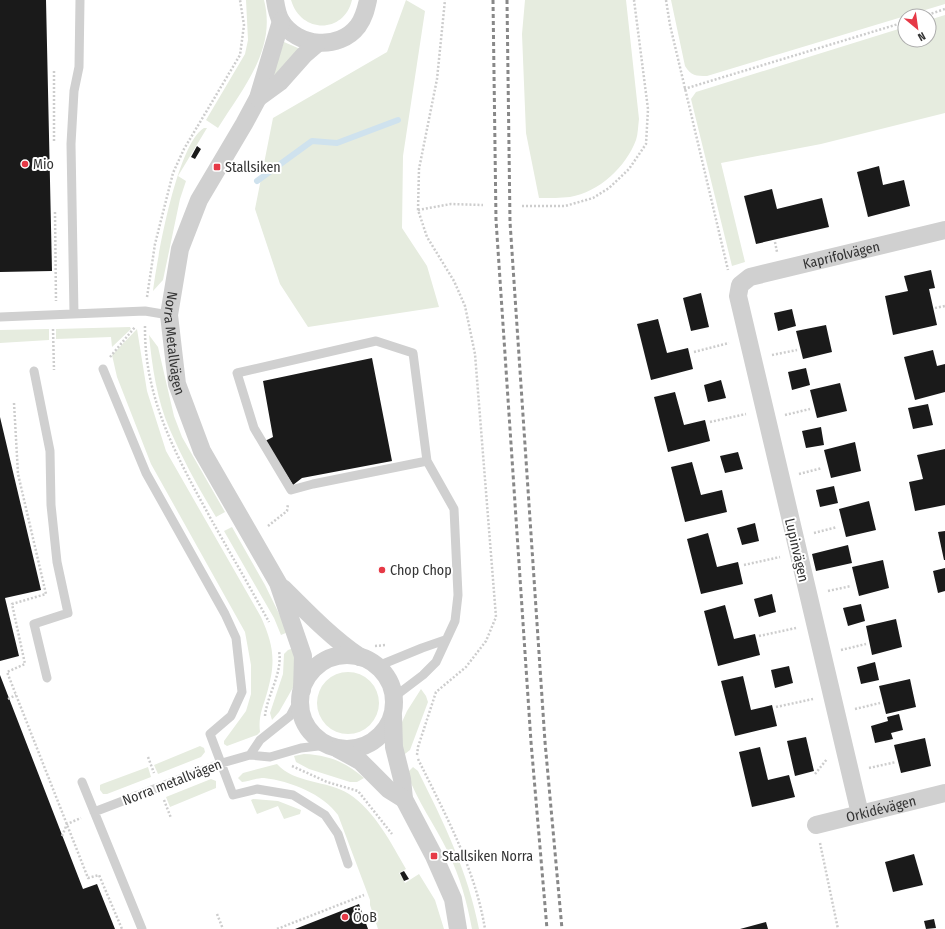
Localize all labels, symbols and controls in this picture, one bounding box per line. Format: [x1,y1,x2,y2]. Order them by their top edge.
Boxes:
north arrow [897,8,937,48]
text: N [916,29,928,44]
place label: Mio [33,156,54,173]
marker: Mio [20,159,30,169]
place label: Stallsiken [225,159,281,176]
marker: Stallsiken [212,162,222,172]
street label: Kaprifolvägen [801,238,882,273]
street label: Norra Metallvägen [160,290,188,397]
street label: Lupinvägen [781,517,812,584]
place label: Chop Chop [390,562,452,579]
marker: Chop Chop [377,565,387,575]
street label: Norra metallvägen [120,756,224,809]
street label: Orkidévägen [844,792,918,826]
place label: Stallsiken Norra [442,848,533,865]
marker: Stallsiken Norra [429,851,439,861]
place label: ÖoB [353,908,377,926]
marker: ÖoB [340,912,350,922]

